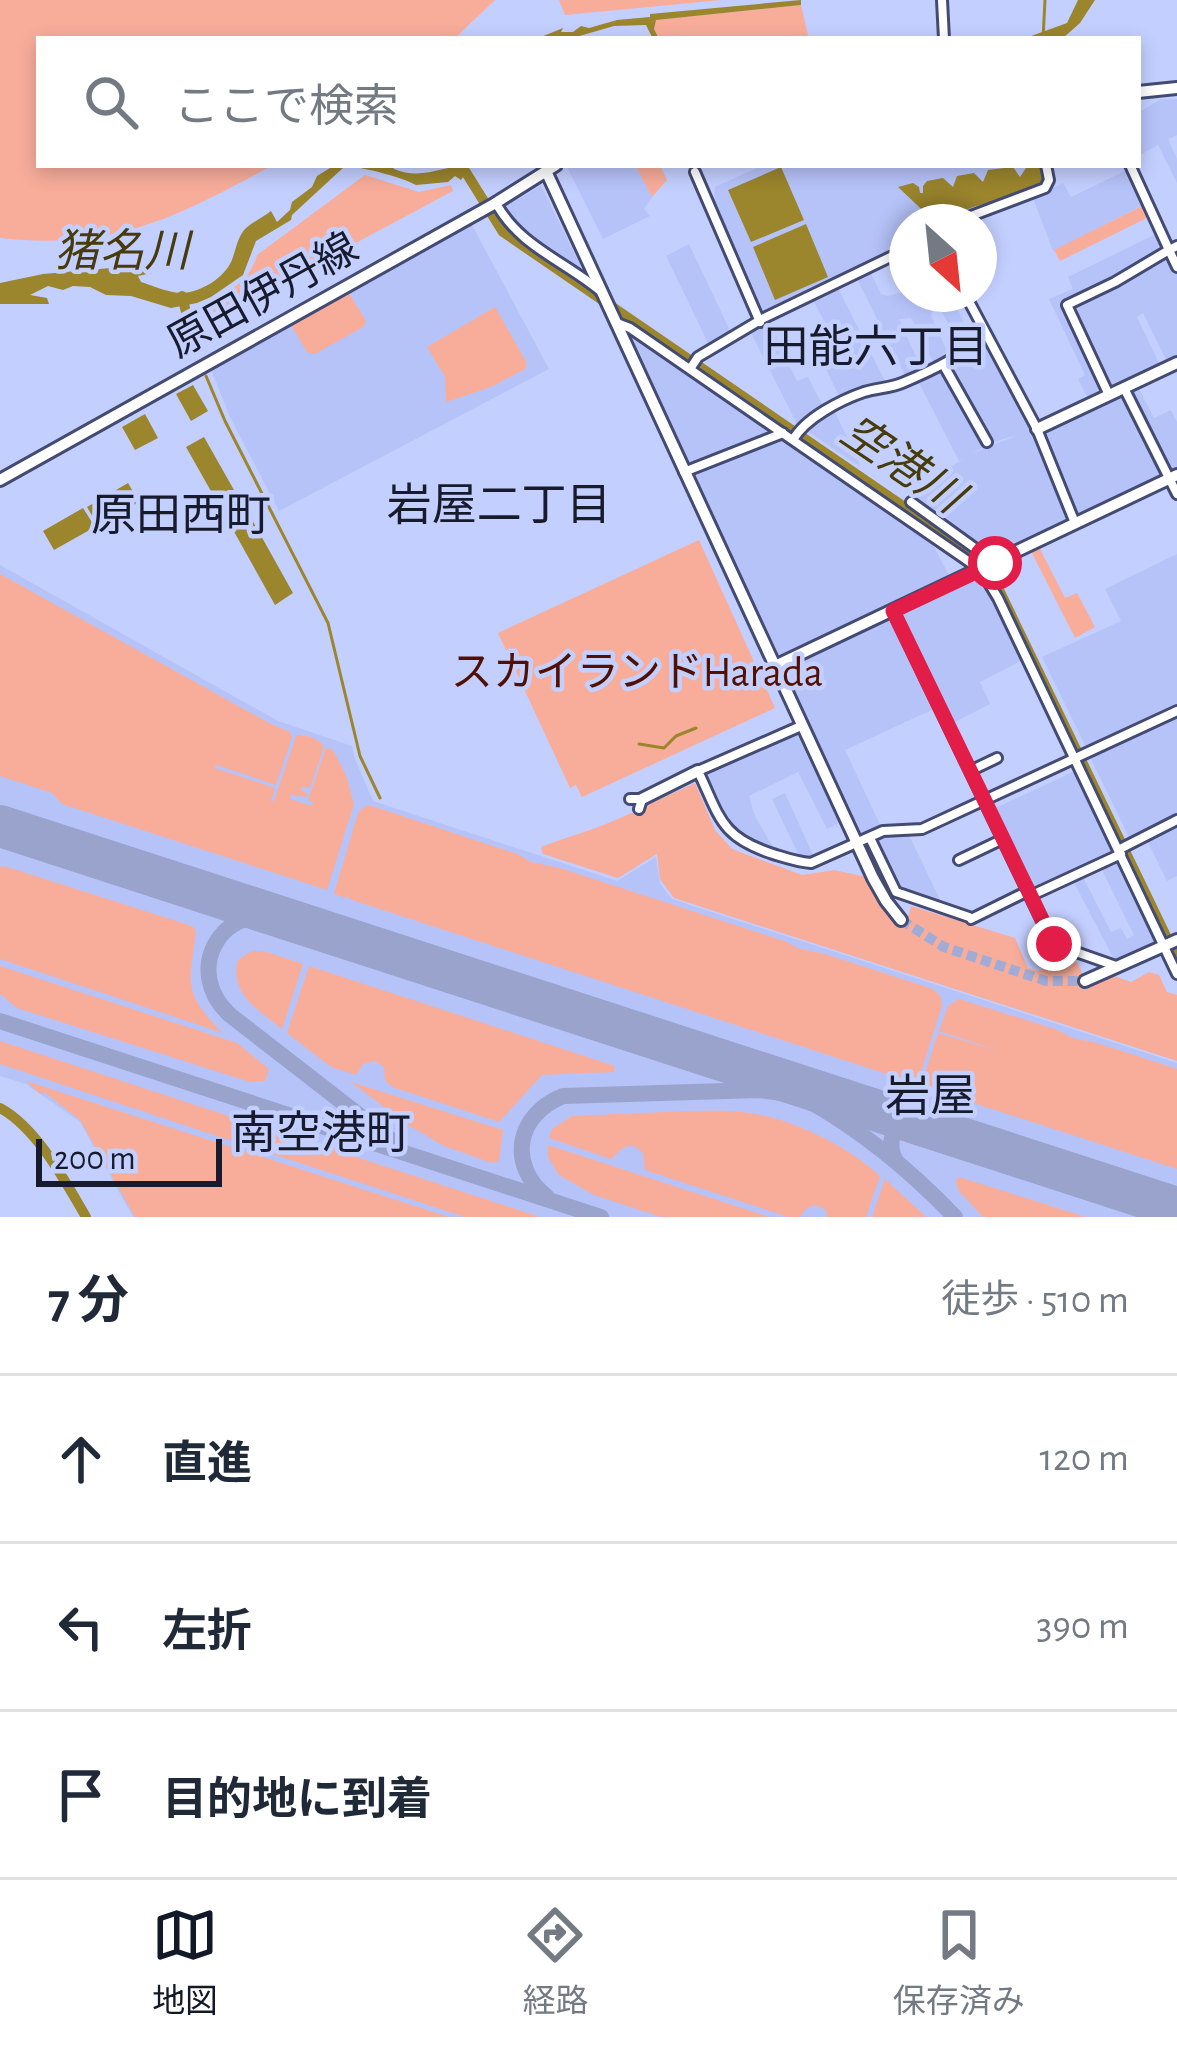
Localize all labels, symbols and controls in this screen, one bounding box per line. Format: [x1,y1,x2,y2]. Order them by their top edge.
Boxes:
search box [36,36,1141,168]
icon: search [78,69,144,135]
text: ここで検索 [174,85,399,130]
north arrow [889,204,997,312]
street label: 原田伊丹線 [160,225,365,365]
water label: 猪名川 [54,228,193,275]
district label: 田能六丁目 [763,323,989,371]
water label: 空港川 [833,407,975,524]
district label: 岩屋二丁目 [386,482,612,529]
district label: 原田西町 [91,494,271,539]
route start [968,536,1022,590]
park label: スカイランドHarada [451,652,823,694]
route end [1027,917,1081,971]
district label: 岩屋 [885,1073,975,1120]
district label: 南空港町 [231,1110,411,1157]
scale bar [36,1133,222,1186]
text: 200 m [54,1143,136,1176]
text: 7 分 [48,1276,129,1327]
text: 徒歩 · 510 m [941,1281,1129,1320]
icon: ahead [48,1426,114,1492]
text: 120 m [1040,1439,1129,1478]
text: 直進 [162,1442,252,1487]
icon: left [48,1594,114,1660]
text: 390 m [1036,1607,1129,1646]
text: 左折 [162,1610,252,1655]
icon: arrive [48,1762,114,1828]
text: 目的地に到着 [162,1778,432,1823]
tab: 地図 [152,1902,218,2023]
tab: 経路 [522,1902,588,2023]
tab: 保存済み [893,1902,1025,2023]

